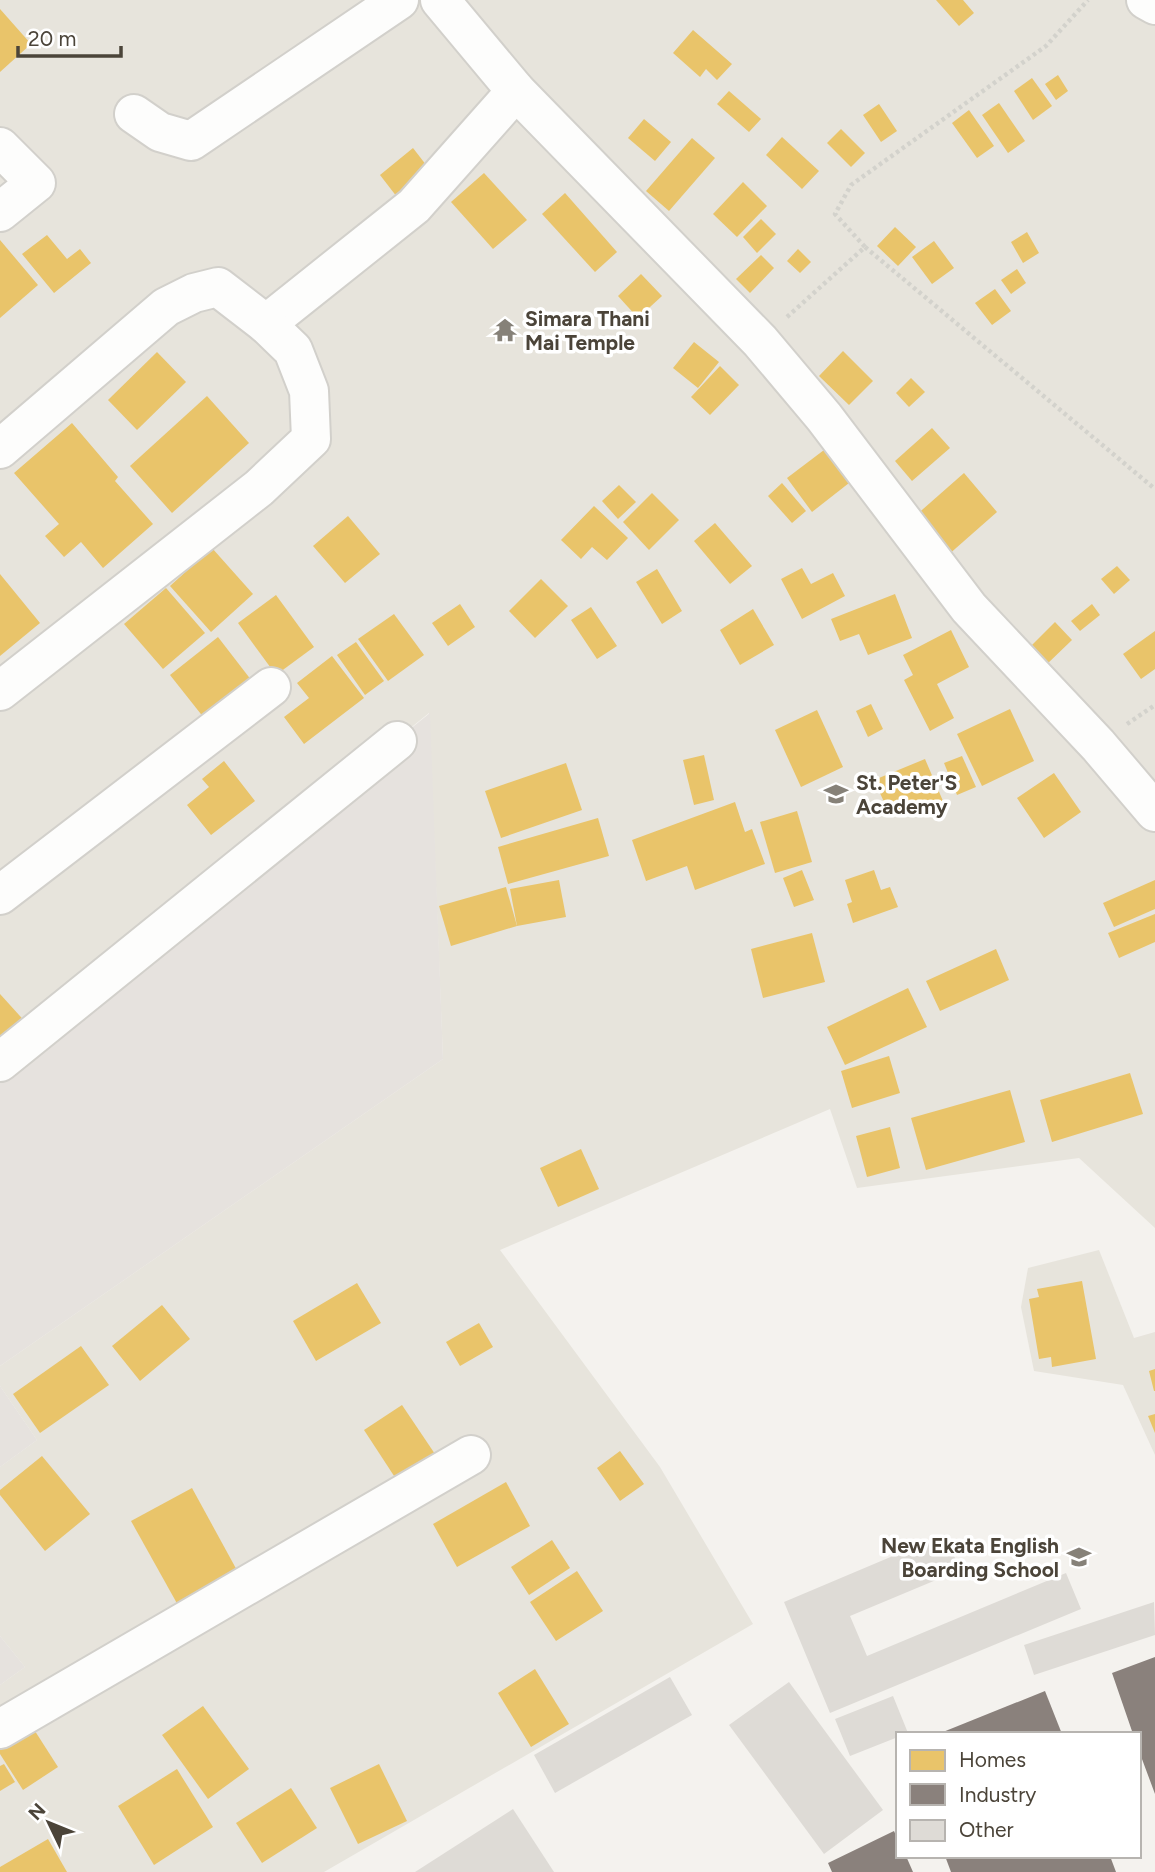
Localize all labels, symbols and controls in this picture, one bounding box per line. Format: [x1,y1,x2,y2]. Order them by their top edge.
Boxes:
scale bar [18,14,121,58]
text: 20 m [28,26,76,51]
place label: Simara Thani Mai Temple [525,306,650,355]
temple icon: Simara Thani Mai Temple [491,316,519,344]
place label: St. Peter'S Academy [856,770,957,819]
school or university icon: St. Peter'S Academy [822,780,850,808]
place label: New Ekata English Boarding School [881,1533,1059,1582]
school or university icon: New Ekata English Boarding School [1065,1543,1093,1571]
legend [896,1732,1141,1858]
text: Homes [959,1747,1026,1772]
text: Industry [959,1782,1036,1807]
north arrow [14,1788,84,1858]
text: N [24,1799,50,1825]
text: Other [959,1817,1014,1842]

